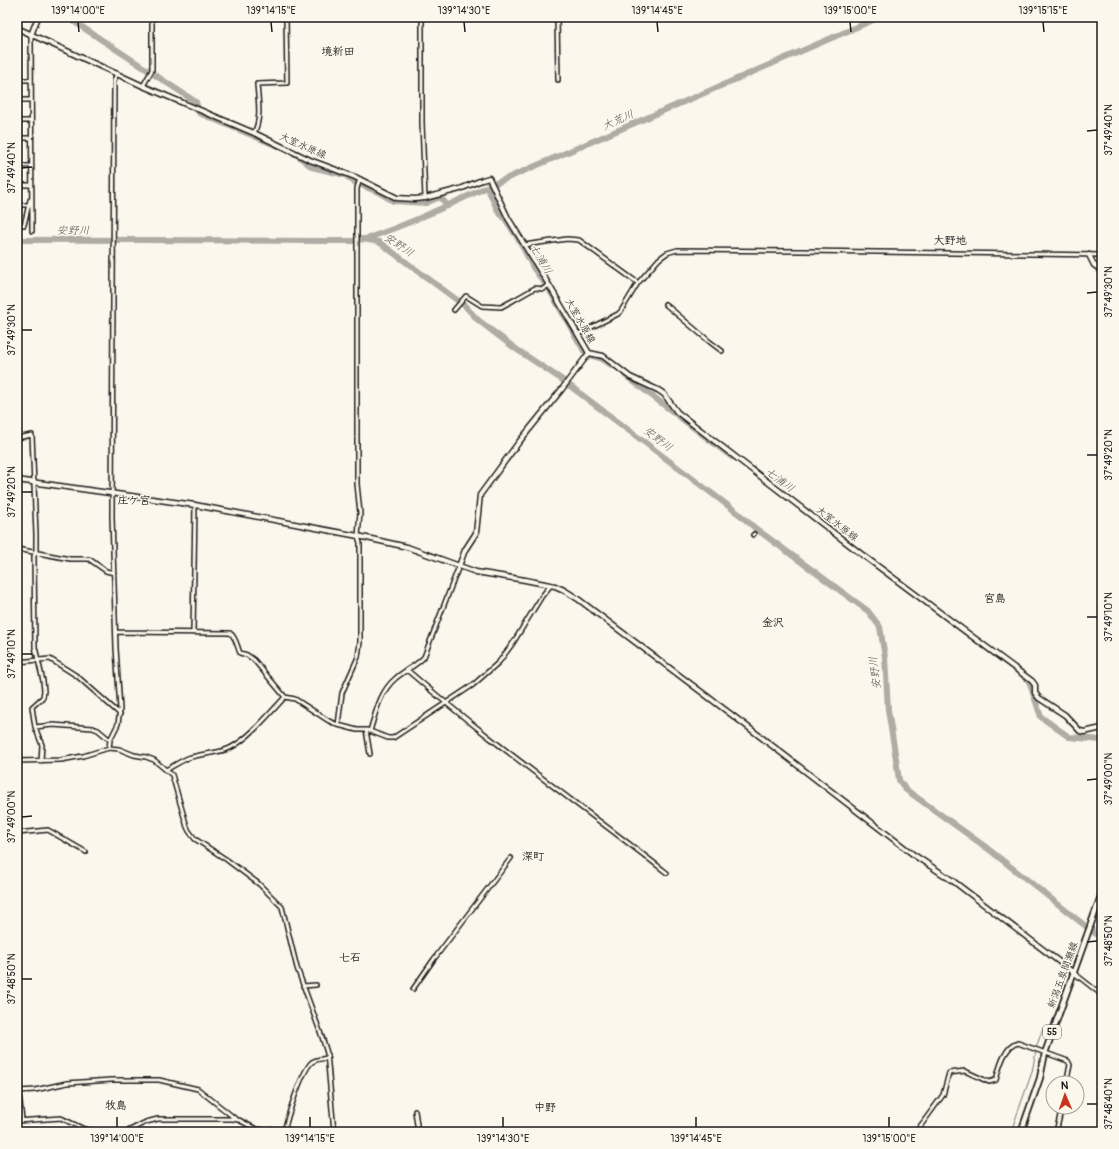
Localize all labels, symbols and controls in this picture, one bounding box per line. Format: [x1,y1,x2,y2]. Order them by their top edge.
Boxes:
text: 139°14'00"E [51,5,105,17]
text: 139°14'15"E [246,5,296,17]
text: 139°14'30"E [438,5,490,17]
text: 139°14'45"E [631,5,683,17]
text: 139°15'00"E [823,5,877,17]
text: 139°15'15"E [1019,5,1067,17]
district label: 境新田 [322,45,355,58]
text: 37°49'40"N [1103,104,1115,156]
water label: 大荒川 [600,107,636,133]
street label: 大室水原線 [278,130,328,162]
text: 37°49'40"N [6,142,18,194]
water label: 安野川 [57,224,90,237]
water label: 安野川 [382,230,416,260]
district label: 大野地 [934,234,967,247]
water label: 七浦川 [527,241,555,277]
text: 37°49'30"N [1103,266,1115,318]
street label: 大室水原線 [562,296,598,346]
text: 37°49'30"N [6,304,18,356]
water label: 安野川 [641,424,675,454]
text: 37°49'20"N [1103,429,1115,481]
water label: 七浦川 [763,465,797,495]
text: 37°49'20"N [6,466,18,518]
district label: 庄ケ宮 [118,494,151,507]
street label: 大室水原線 [814,504,860,544]
district label: 宮島 [984,592,1006,605]
text: 37°49'10"N [1103,592,1115,642]
district label: 金沢 [762,616,784,629]
text: 37°49'10"N [6,629,18,679]
water label: 安野川 [867,656,883,690]
text: 37°49'00"N [1103,752,1115,805]
text: 37°49'00"N [6,790,18,843]
district label: 深町 [522,850,545,863]
text: 37°48'50"N [1103,915,1115,967]
street label: 新潟五泉間瀬線 [1045,940,1081,1010]
district label: 七石 [339,951,361,964]
text: 37°48'50"N [6,953,18,1005]
road number: 55 [1043,1025,1061,1039]
north arrow [1045,1075,1085,1115]
text: 37°48'40"N [1103,1078,1115,1130]
text: N [1061,1079,1069,1092]
district label: 牧島 [105,1099,127,1112]
district label: 中野 [534,1101,556,1114]
text: 139°14'00"E [90,1133,144,1145]
text: 139°14'15"E [285,1133,335,1145]
text: 139°14'30"E [477,1133,529,1145]
text: 139°14'45"E [670,1133,722,1145]
text: 139°15'00"E [862,1133,916,1145]

